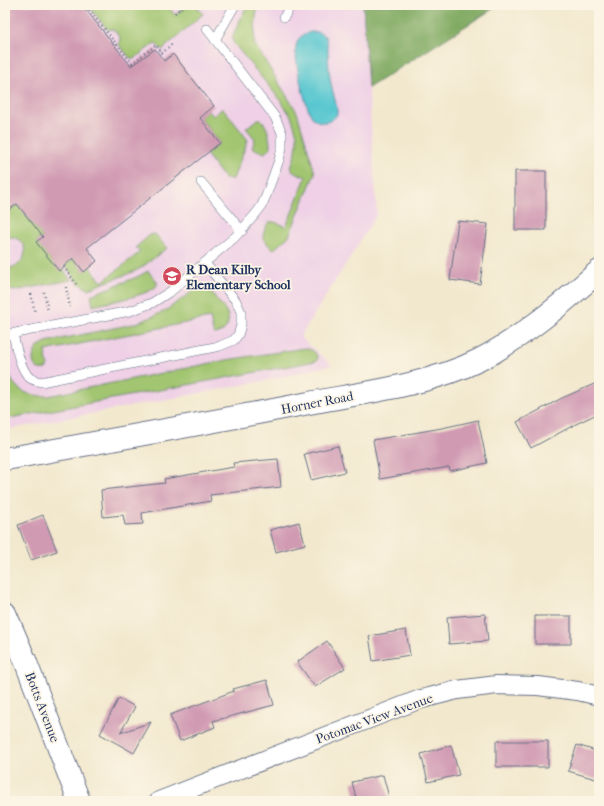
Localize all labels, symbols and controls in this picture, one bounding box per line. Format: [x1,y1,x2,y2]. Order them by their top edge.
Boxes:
place label: R Dean Kilby Elementary School [186,262,291,293]
school or university icon: R Dean Kilby Elementary School [161,265,183,287]
street label: Horner Road [280,388,355,417]
street label: Botts Avenue [22,670,63,745]
street label: Potomac View Avenue [314,690,435,747]

